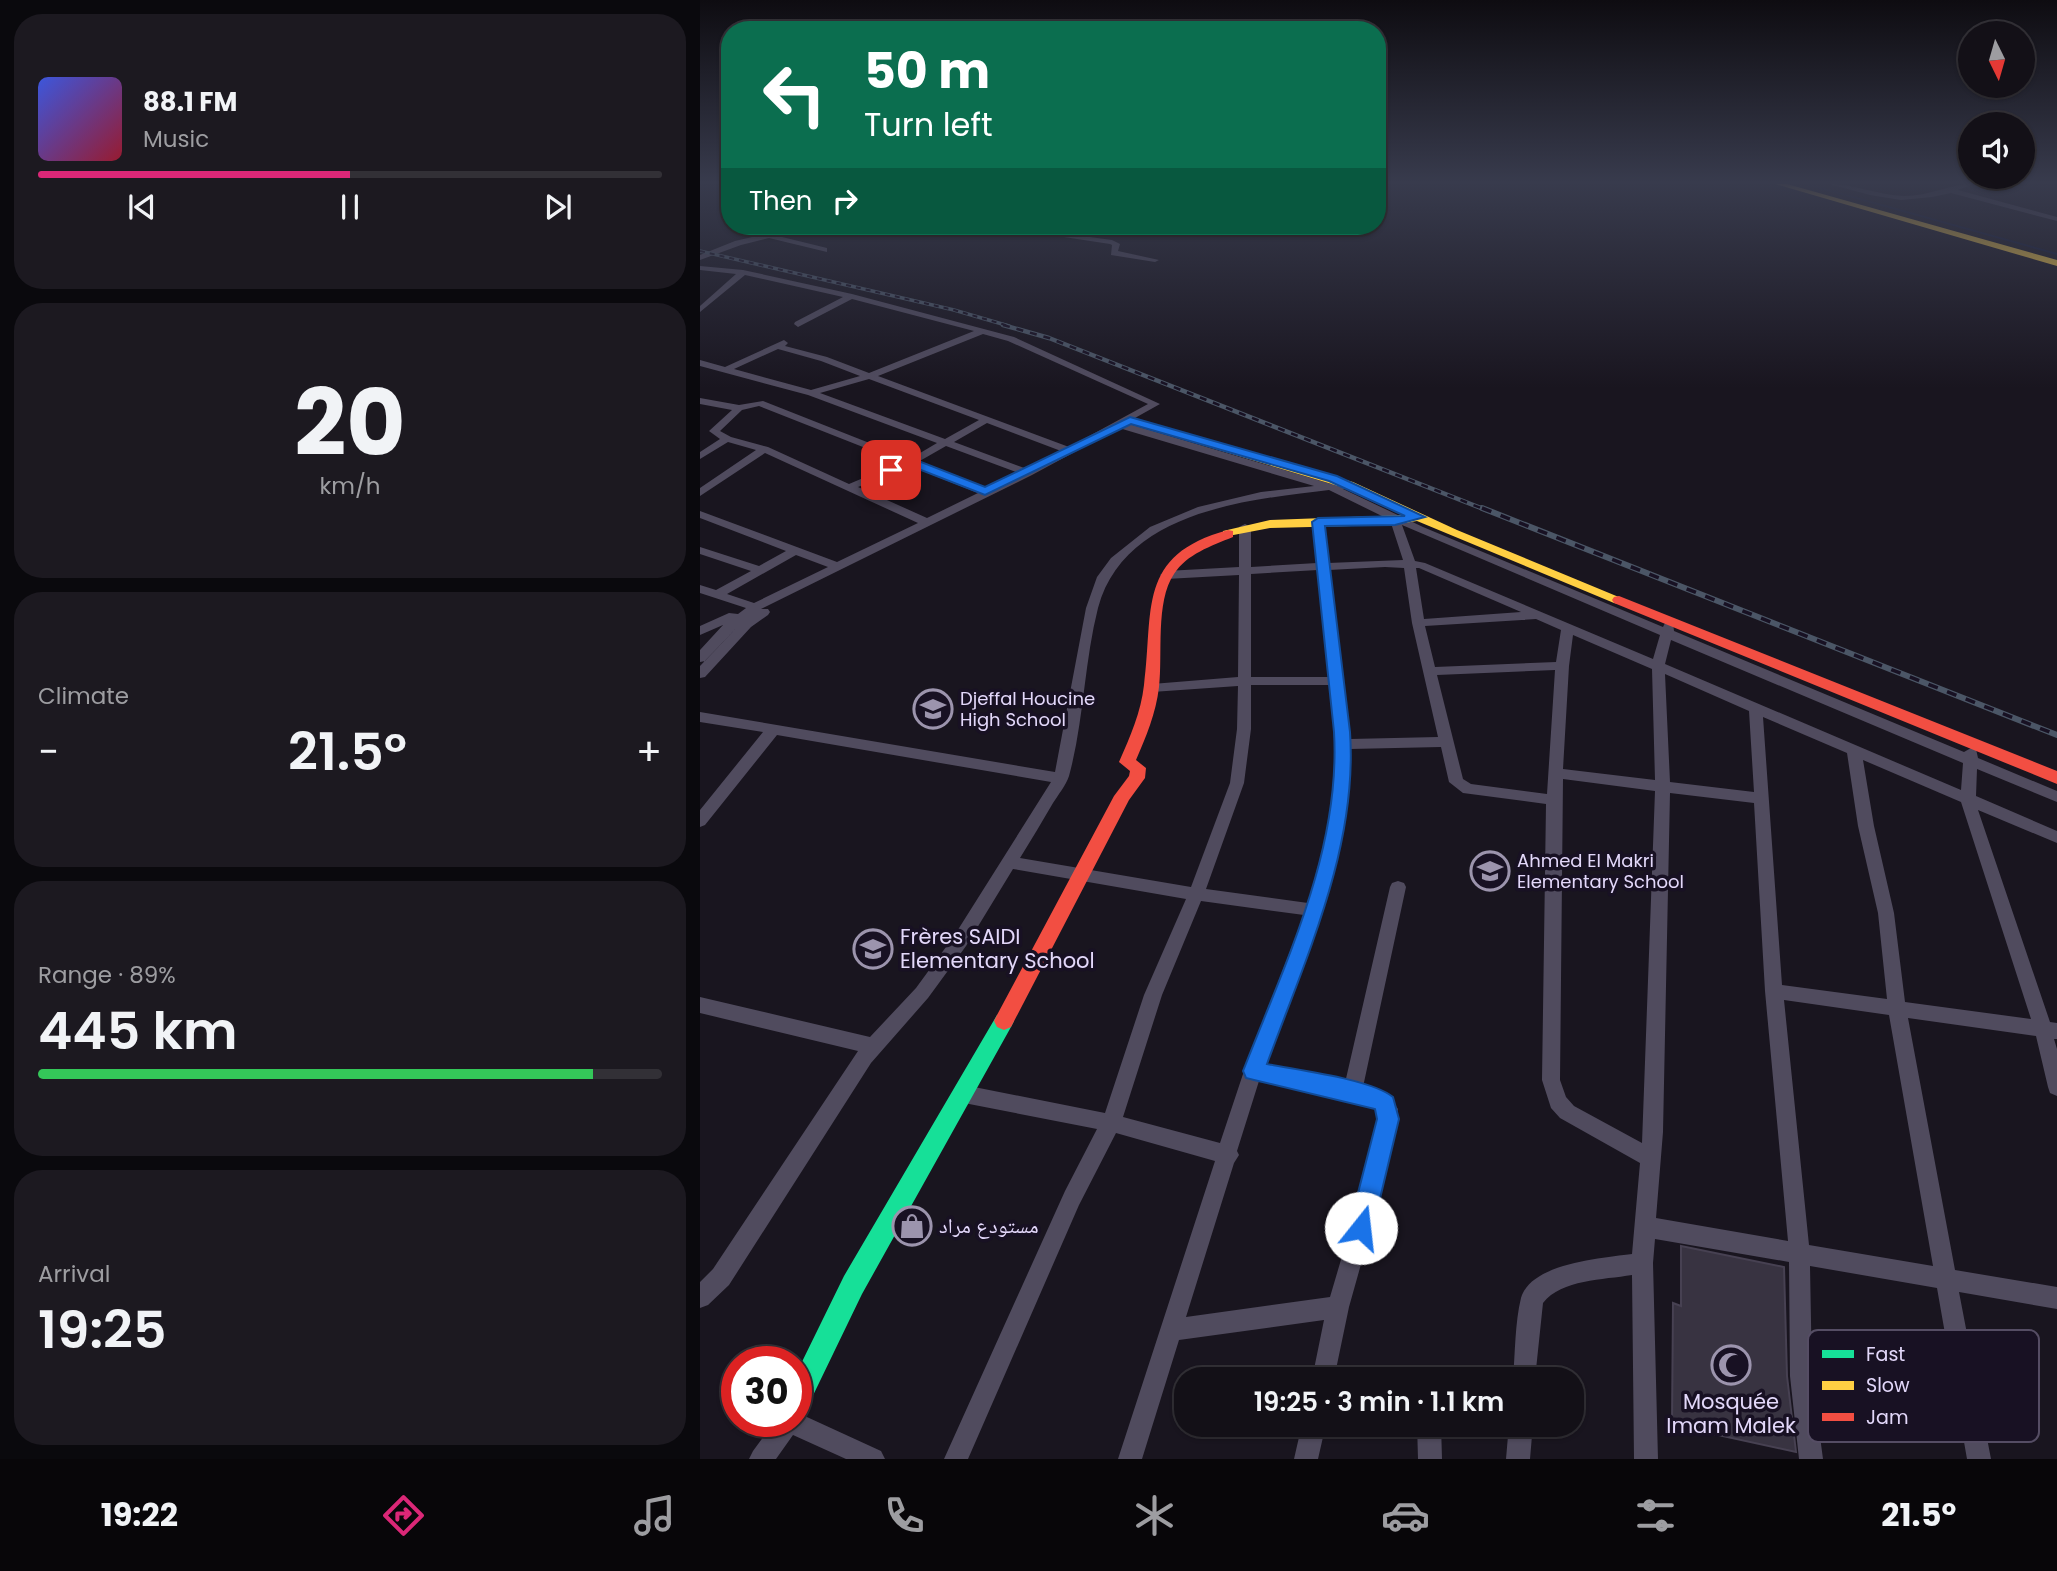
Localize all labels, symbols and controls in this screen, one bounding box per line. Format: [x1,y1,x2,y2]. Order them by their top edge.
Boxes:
north arrow [1958,21,2035,98]
map controls [1958,21,2035,189]
text: 50 m [864,37,990,105]
icon: left [749,49,840,140]
text: 88.1 FM [143,84,237,120]
text: Turn left [864,102,993,147]
button: sound [1958,112,2035,189]
text: Music [143,123,209,155]
icon: right [826,182,864,220]
text: Then [749,183,812,219]
icon: previous [123,188,161,226]
icon: pause [331,188,369,226]
icon: next [539,188,577,226]
text: 20 [294,359,406,487]
pin [861,440,921,500]
icon: arrive [872,451,910,489]
text: km/h [319,470,381,502]
text: Climate [38,680,129,712]
place label: Djeffal Houcine High School [960,686,1095,732]
school or university icon: Djeffal Houcine High School [912,688,954,730]
text: 21.5° [288,715,407,788]
text: − [38,725,59,778]
text: + [636,725,662,778]
place label: Ahmed El Makri Elementary School [1517,848,1684,894]
school or university icon: Ahmed El Makri Elementary School [1469,850,1511,892]
place label: Frères SAIDI Elementary School [900,922,1095,975]
school or university icon: Frères SAIDI Elementary School [852,928,894,970]
text: Range · 89% [38,959,176,991]
text: 445 km [38,994,237,1067]
position arrow [1324,1191,1398,1265]
shop icon: مستودع مراد [891,1205,933,1247]
place label: مستودع مراد [939,1211,1039,1240]
text: Arrival [38,1258,110,1290]
text: 19:25 [38,1293,166,1366]
legend [1808,1330,2039,1442]
text: Fast [1866,1341,1905,1368]
mosque icon: Mosquée Imam Malek [1710,1344,1752,1386]
speed limit sign: 30 [721,1346,812,1437]
text: Slow [1866,1372,1910,1399]
text: 19:25 · 3 min · 1.1 km [1254,1384,1504,1420]
place label: Mosquée Imam Malek [1666,1387,1796,1440]
text: Jam [1866,1404,1908,1431]
icon: directions [379,1491,428,1540]
icon: music [630,1491,679,1540]
icon: phone [880,1491,929,1540]
icon: climate [1130,1491,1179,1540]
icon: car [1381,1491,1430,1540]
icon: filters [1631,1491,1680,1540]
text: 19:22 [101,1492,178,1537]
text: 21.5° [1881,1492,1956,1537]

